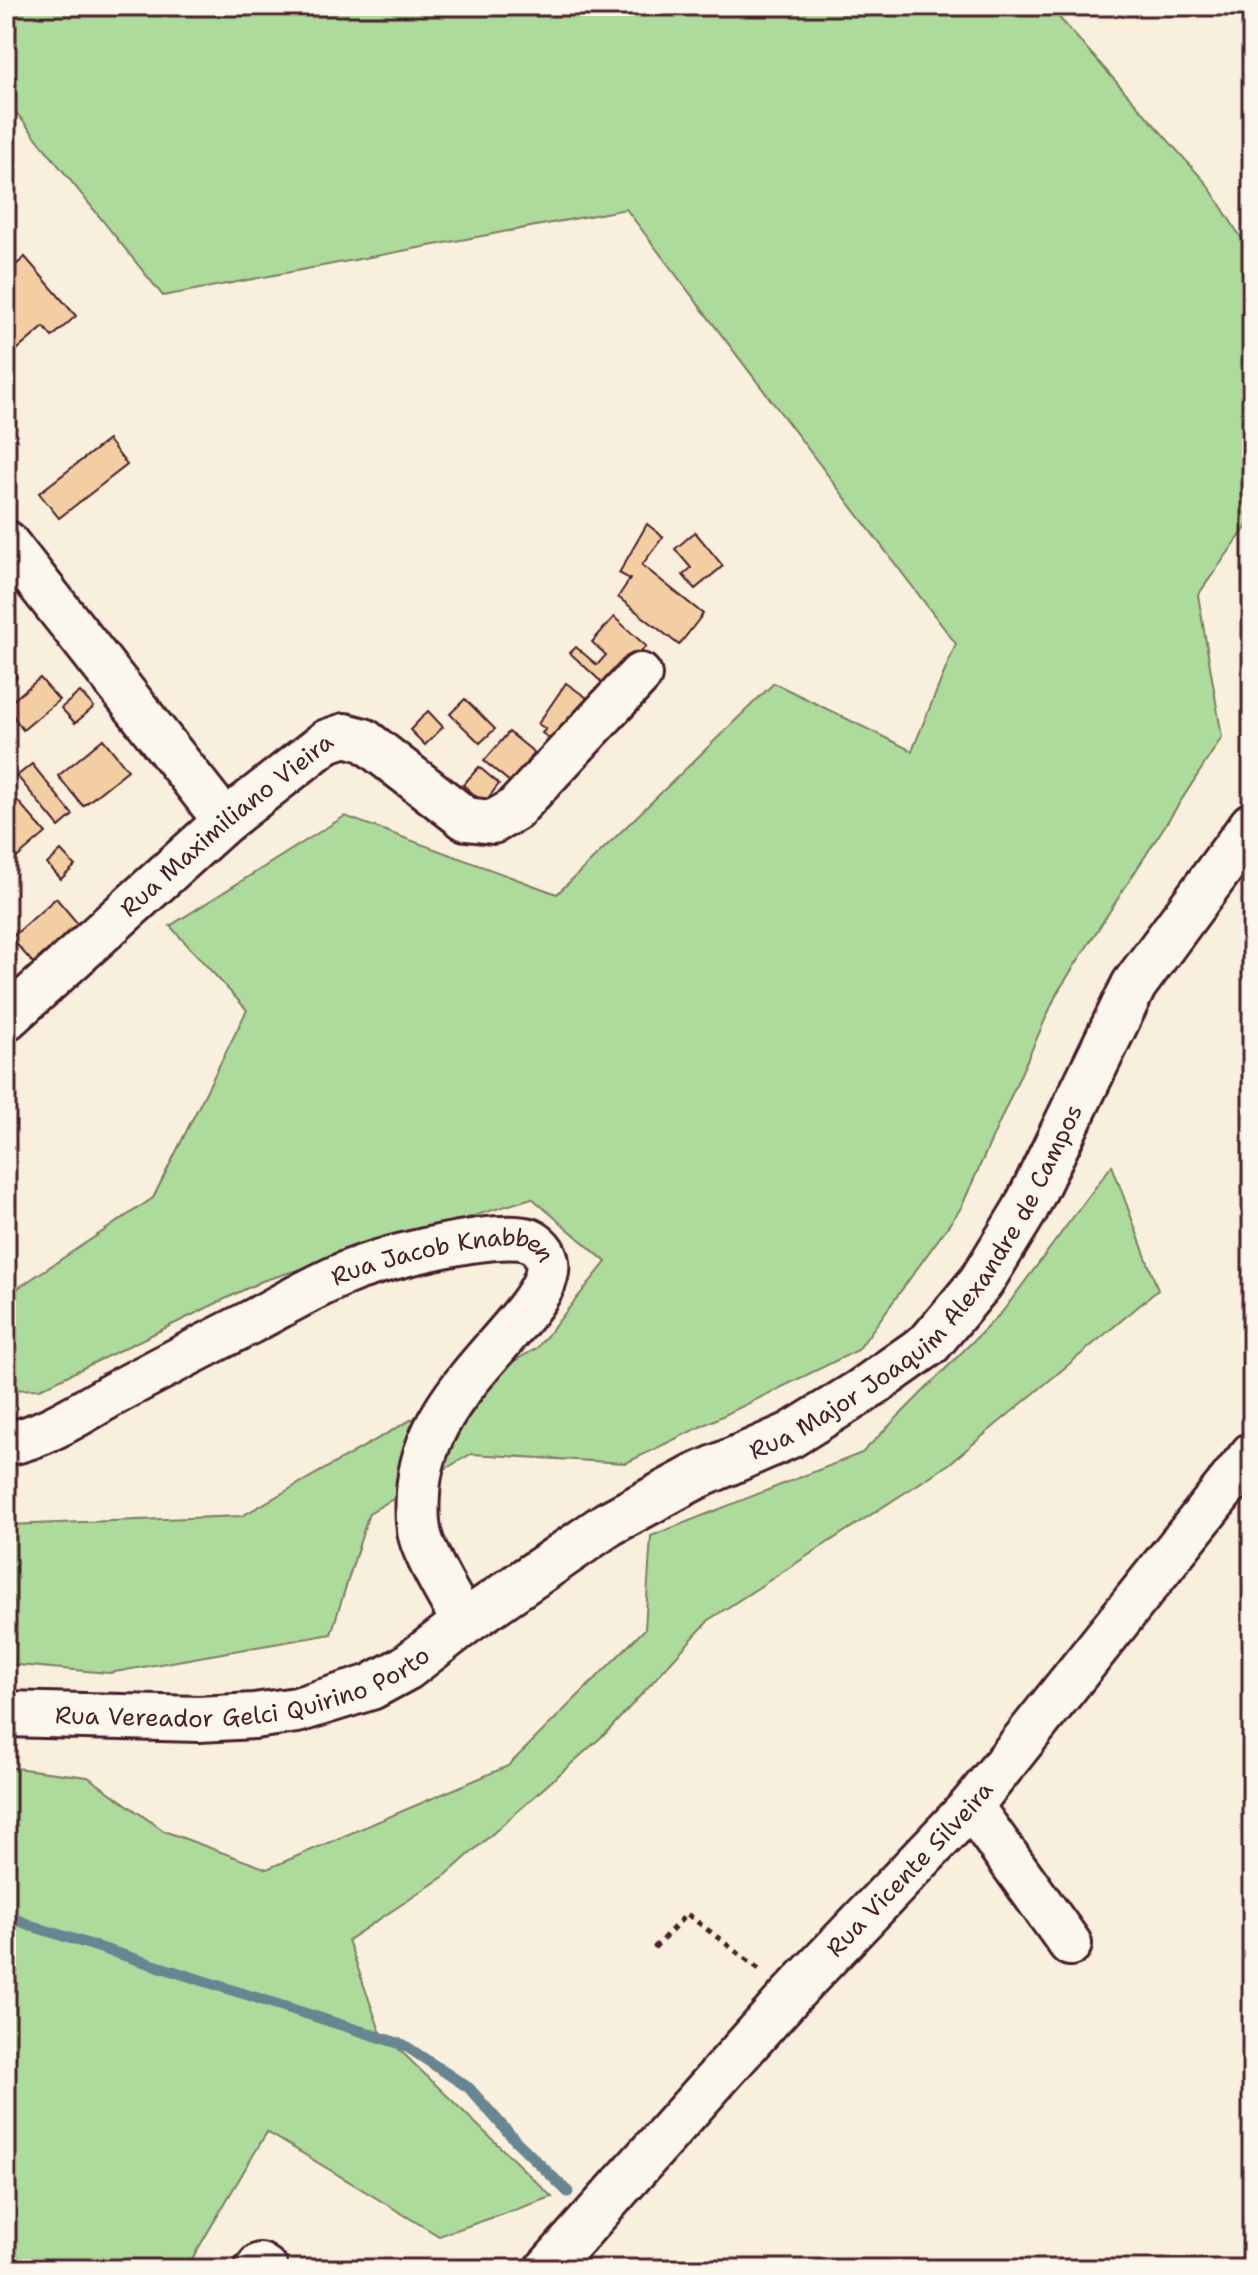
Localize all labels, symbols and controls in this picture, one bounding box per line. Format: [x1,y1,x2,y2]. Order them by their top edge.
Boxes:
street label: Rua Maximiliano Vieira [113,726,340,924]
street label: Rua Major Joaquim Alexandre de Campos [744,1099,1090,1467]
street label: Rua Jacob Knabben [326,1222,562,1294]
street label: Rua Vereador Gelci Quirino Porto [55,1639,436,1735]
street label: Rua Vicente Silveira [819,1775,1000,1964]

